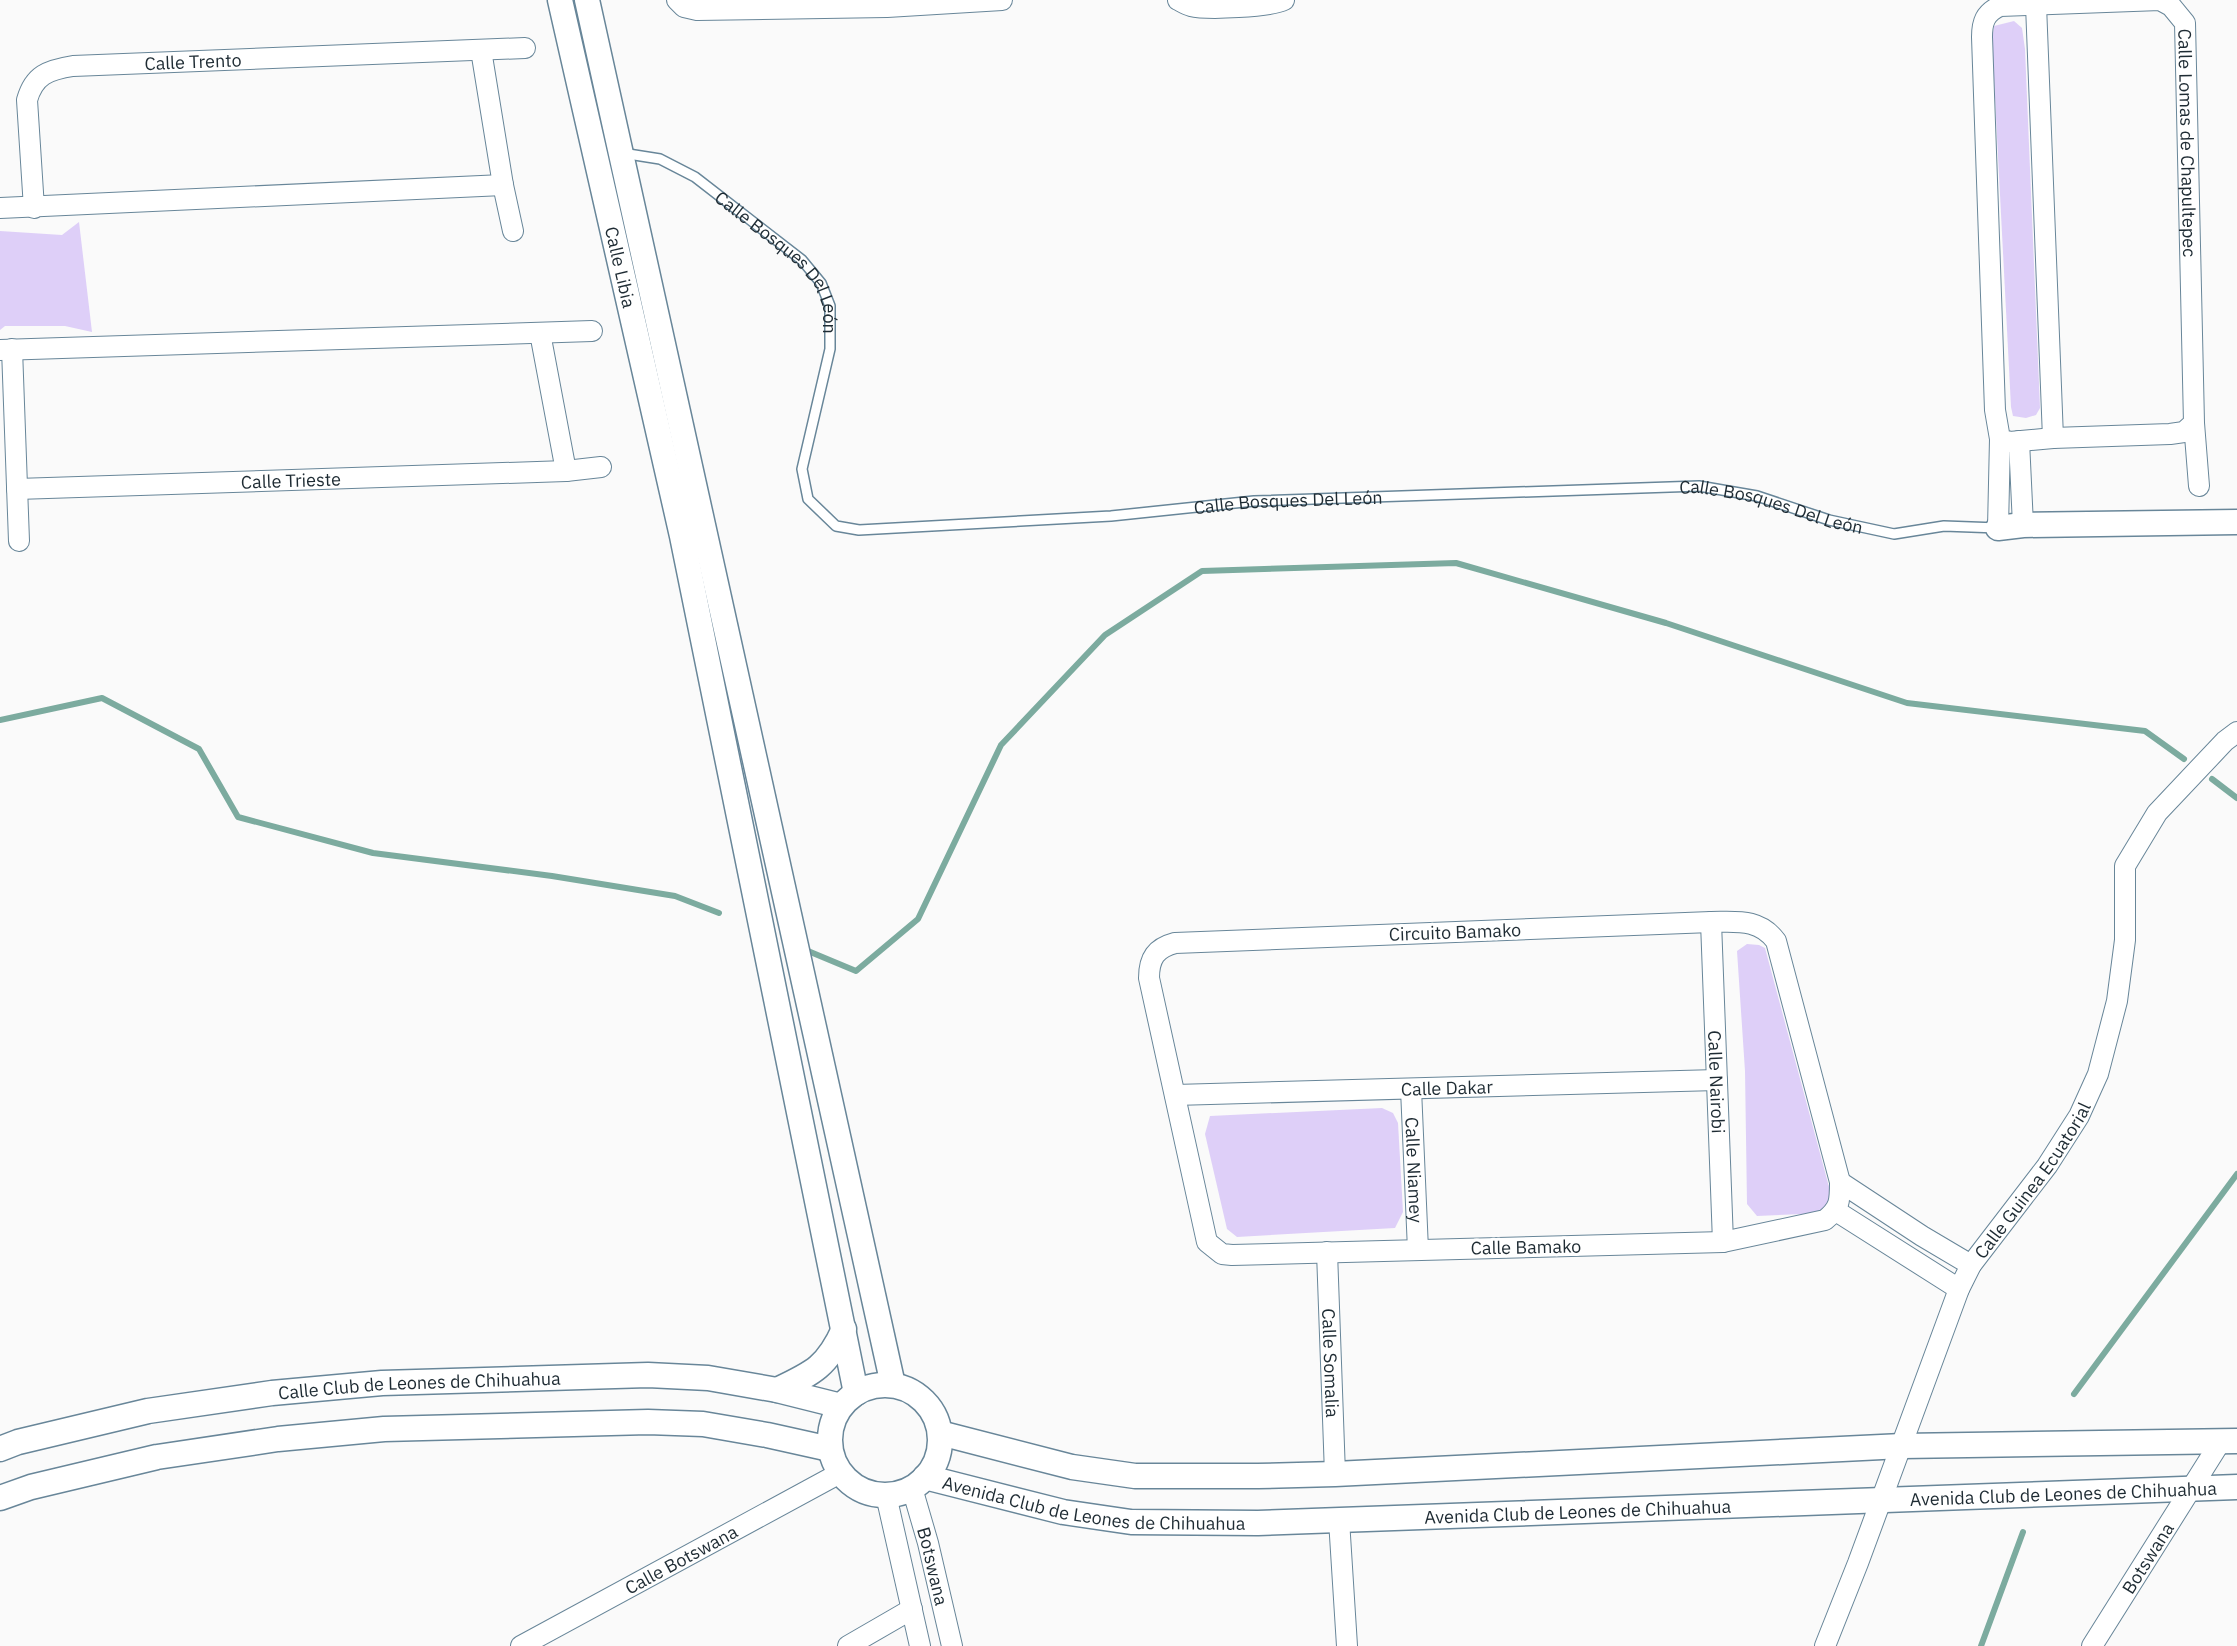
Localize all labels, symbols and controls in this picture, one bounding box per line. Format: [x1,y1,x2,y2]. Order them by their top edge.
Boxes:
street label: Calle Lomas de Chapultepec [2174,28,2202,257]
street label: Calle Trento [144,48,242,75]
street label: Calle Bosques Del León [711,185,842,334]
street label: Calle Libia [600,224,641,310]
street label: Calle Trieste [241,467,341,493]
street label: Calle Bosques Del León [1679,474,1865,539]
street label: Calle Bosques Del León [1193,485,1383,519]
street label: Circuito Bamako [1388,918,1522,946]
street label: Calle Nairobi [1704,1030,1730,1134]
street label: Calle Dakar [1401,1075,1494,1100]
street label: Calle Guinea Ecuatorial [1969,1098,2095,1263]
street label: Calle Niamey [1401,1116,1428,1223]
street label: Calle Bamako [1471,1235,1581,1259]
street label: Calle Somalia [1318,1308,1344,1418]
street label: Calle Club de Leones de Chihuahua [277,1366,561,1404]
street label: Avenida Club de Leones de Chihuahua [940,1470,1246,1534]
street label: Avenida Club de Leones de Chihuahua [1909,1476,2218,1511]
street label: Avenida Club de Leones de Chihuahua [1424,1494,1732,1528]
street label: Botswana [2116,1518,2179,1598]
street label: Calle Botswana [621,1519,742,1599]
street label: Botswana [912,1524,954,1608]

